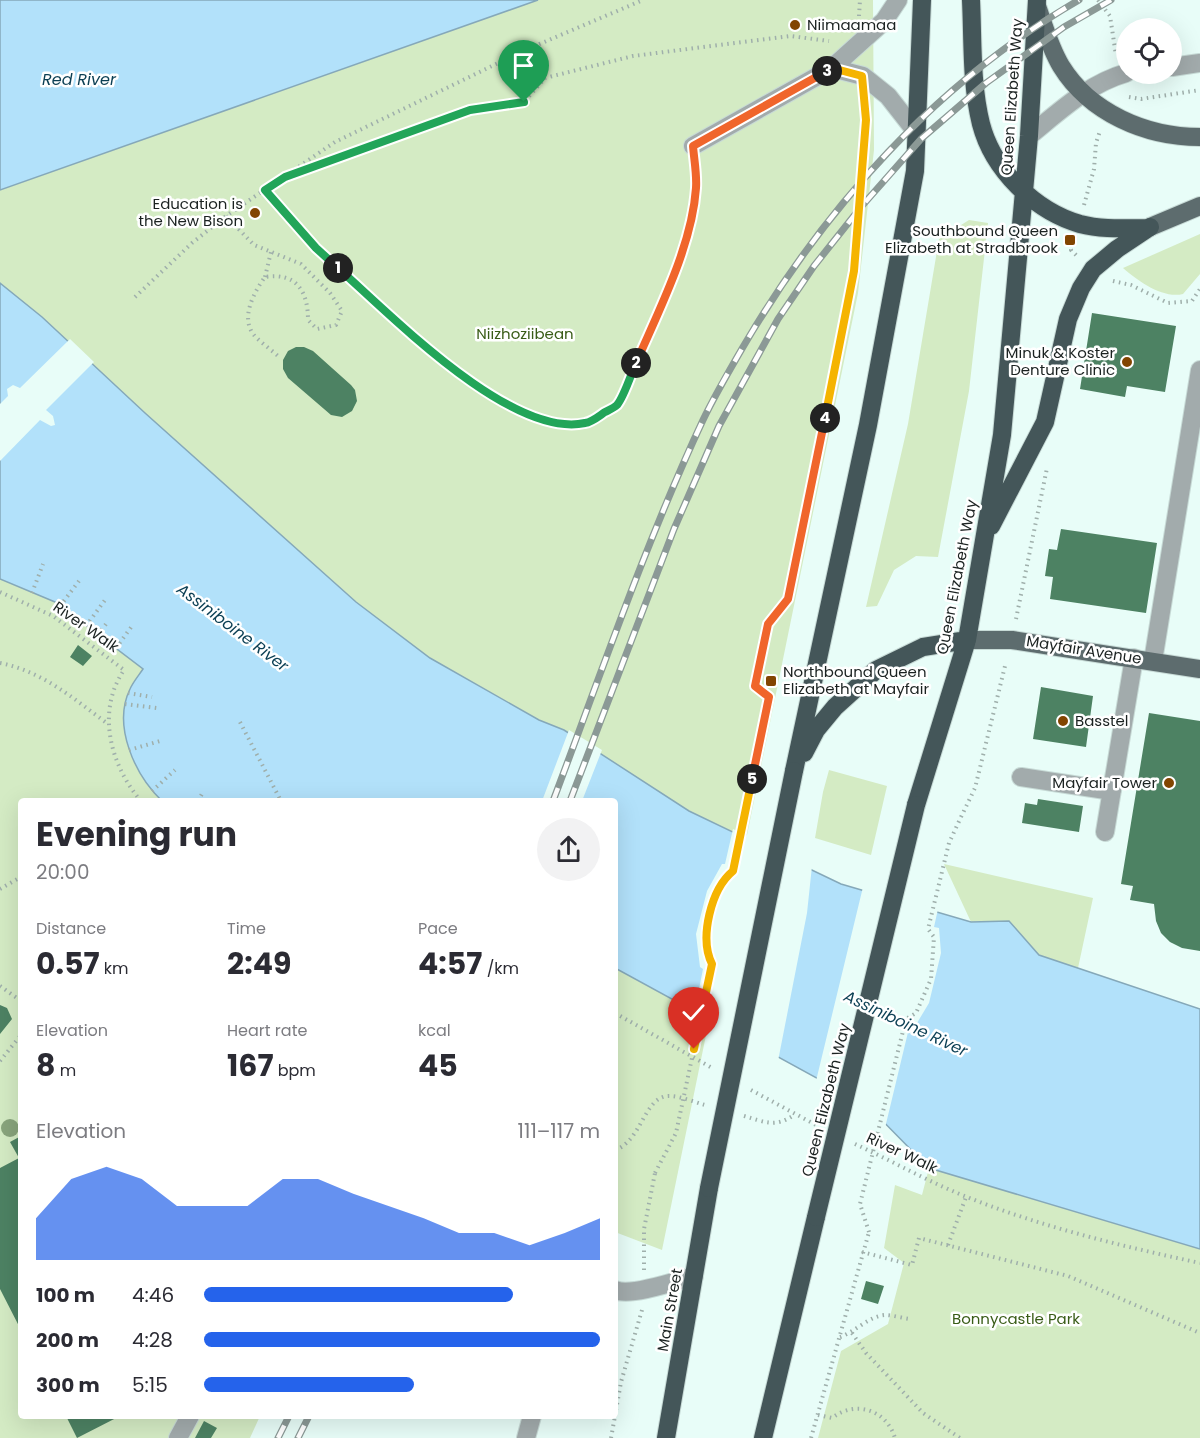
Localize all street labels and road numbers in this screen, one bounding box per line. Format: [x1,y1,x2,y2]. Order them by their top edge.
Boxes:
street label: Queen Elizabeth Way [996,17,1028,176]
street label: Queen Elizabeth Way [931,497,982,656]
street label: River Walk [49,596,124,657]
street label: Mayfair Avenue [1025,630,1143,669]
street label: Queen Elizabeth Way [796,1020,855,1179]
street label: River Walk [863,1127,941,1178]
street label: Main Street [652,1267,687,1353]

